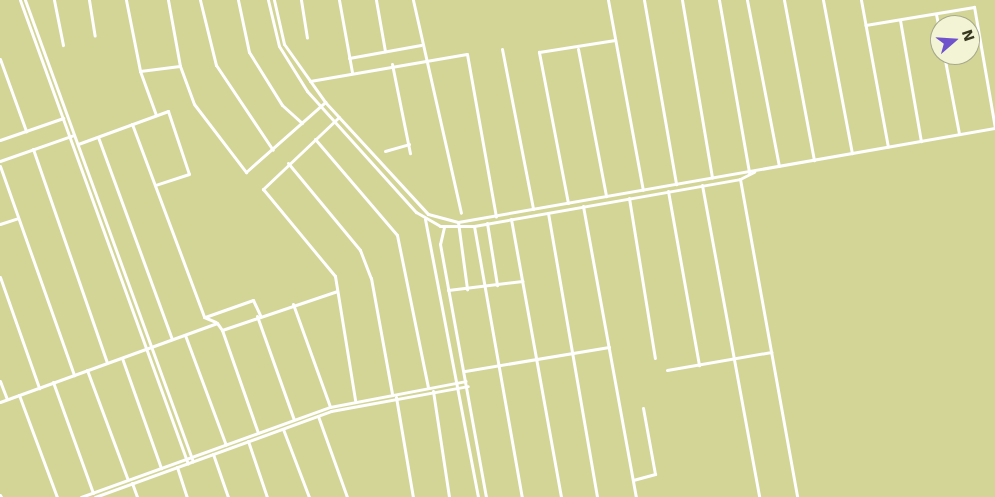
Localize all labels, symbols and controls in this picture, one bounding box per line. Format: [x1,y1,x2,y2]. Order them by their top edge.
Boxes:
north arrow [930,15,980,65]
text: N [959,27,978,44]

